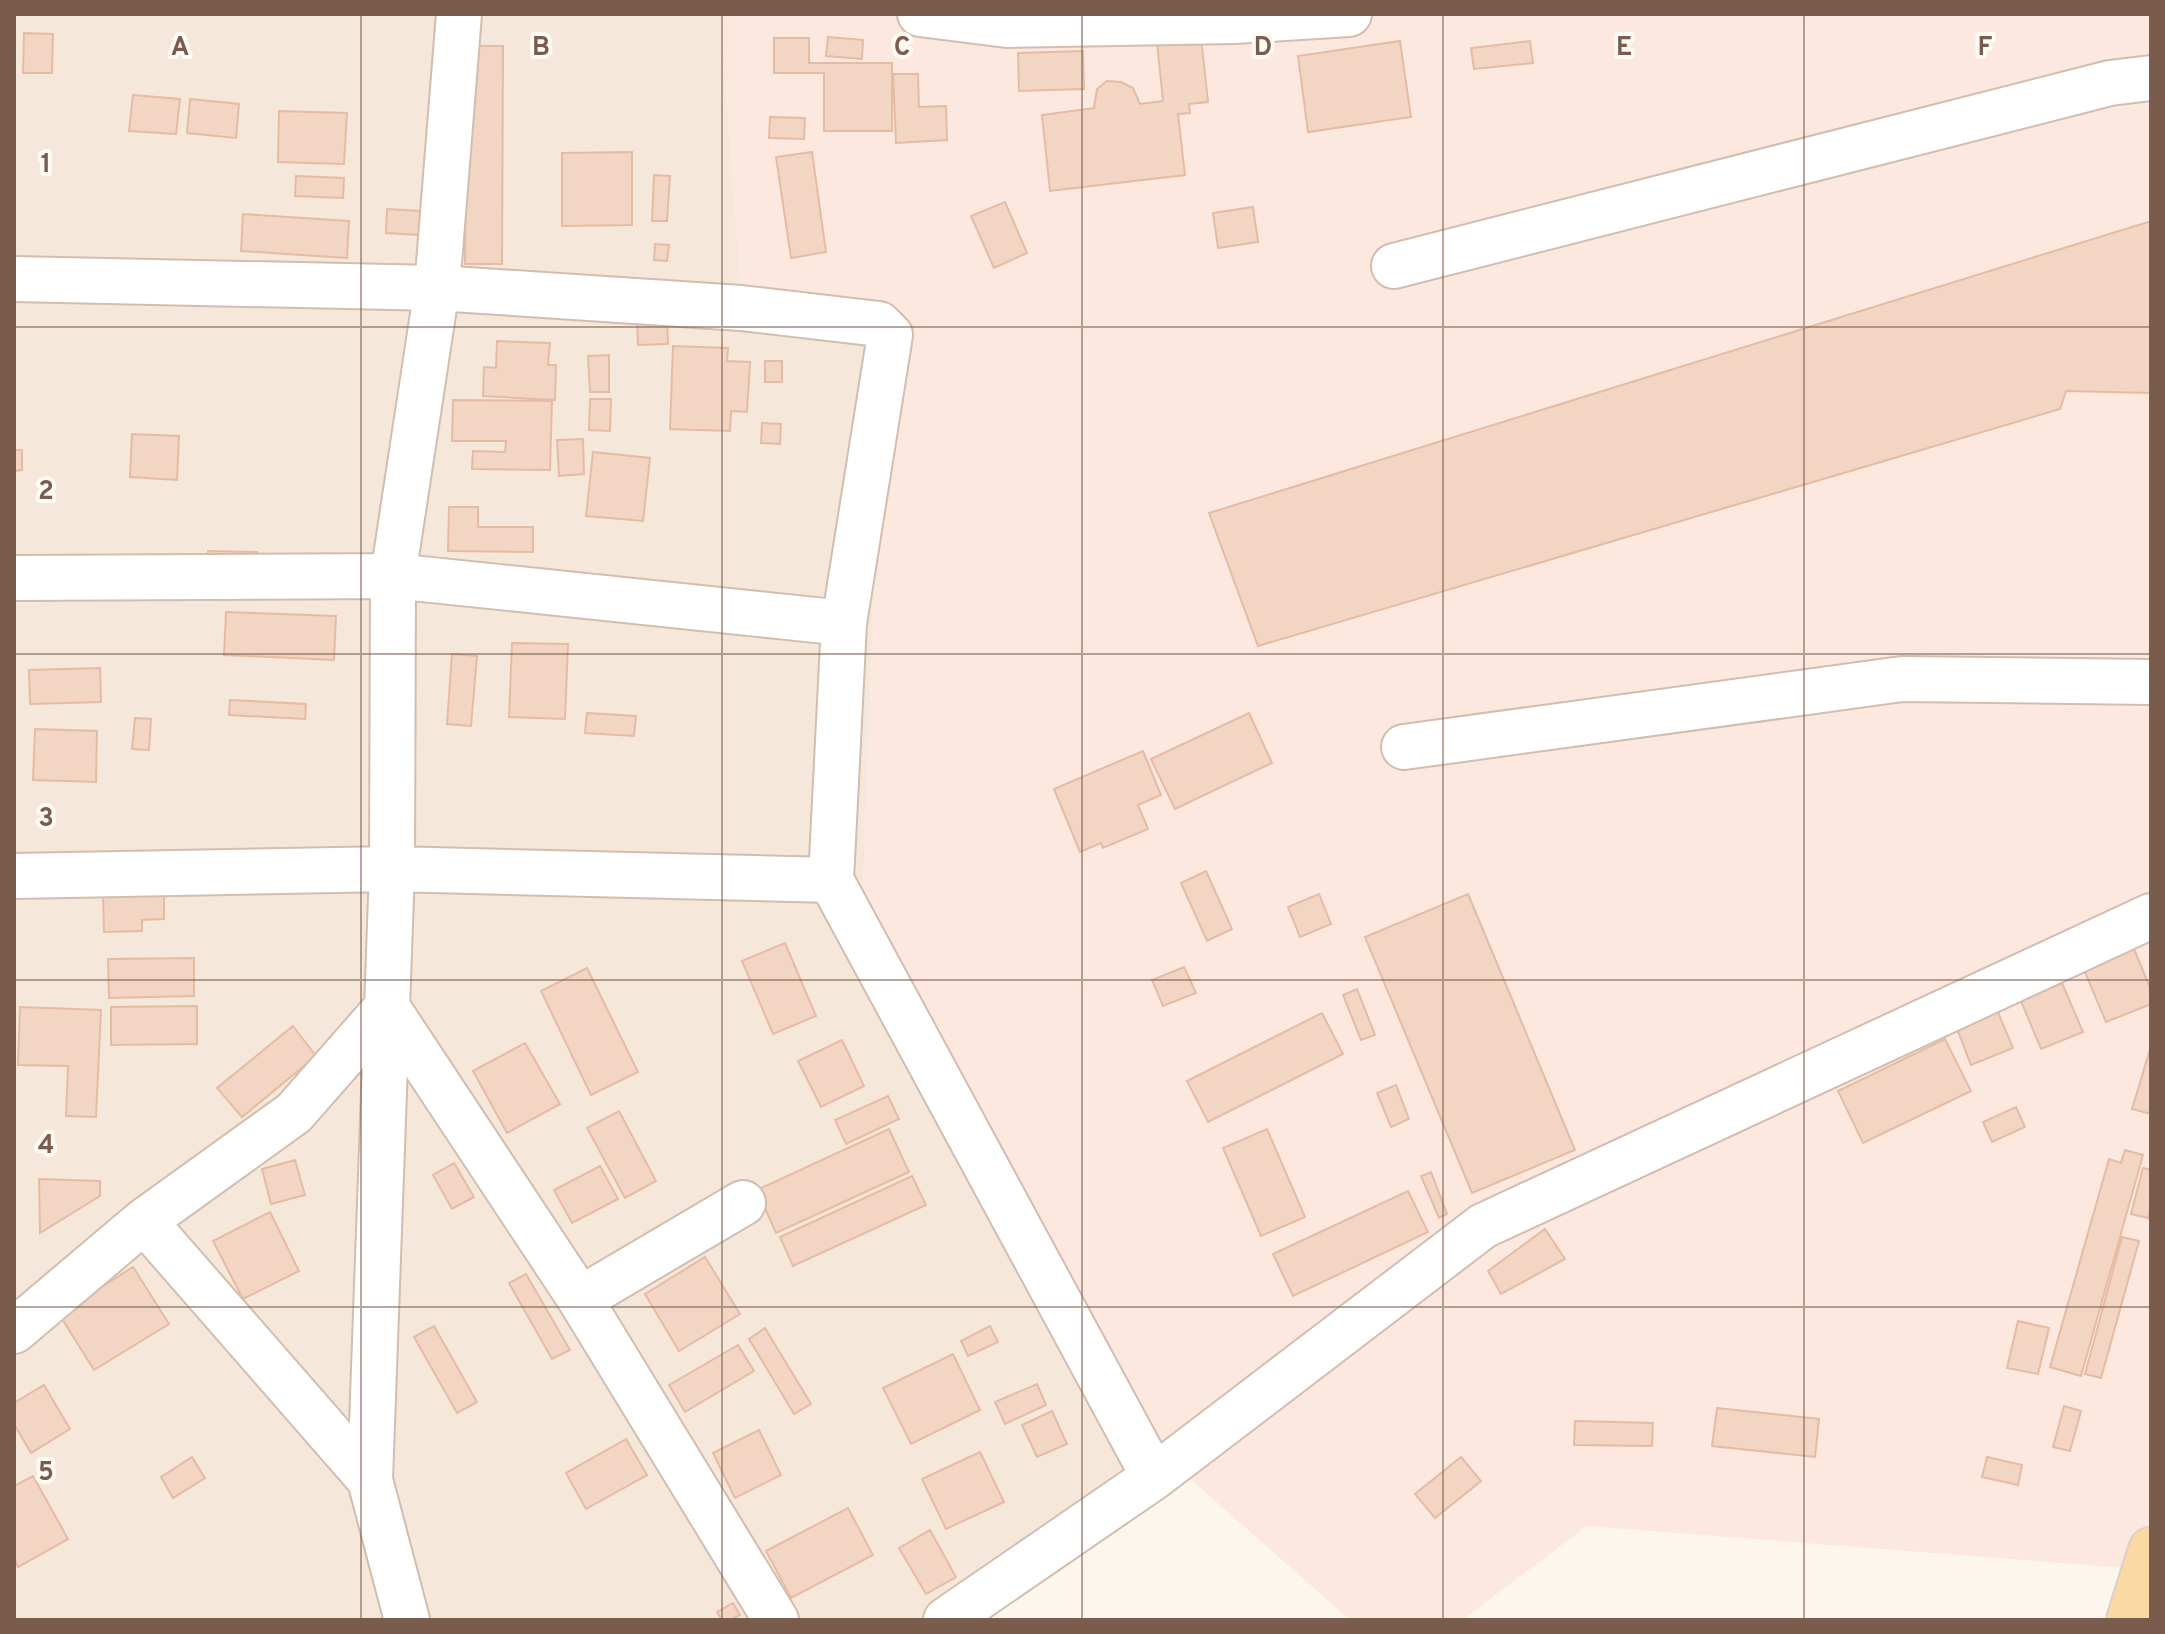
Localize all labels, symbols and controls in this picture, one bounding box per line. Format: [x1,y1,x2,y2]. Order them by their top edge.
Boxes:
text: A [171,32,189,65]
text: B [532,32,550,65]
text: C [894,32,910,65]
text: D [1254,32,1272,65]
text: E [1616,32,1632,65]
text: F [1978,32,1993,65]
text: 1 [41,149,51,182]
text: 2 [38,476,54,509]
text: 3 [38,803,54,836]
text: 4 [38,1130,54,1163]
text: 5 [38,1457,54,1490]

